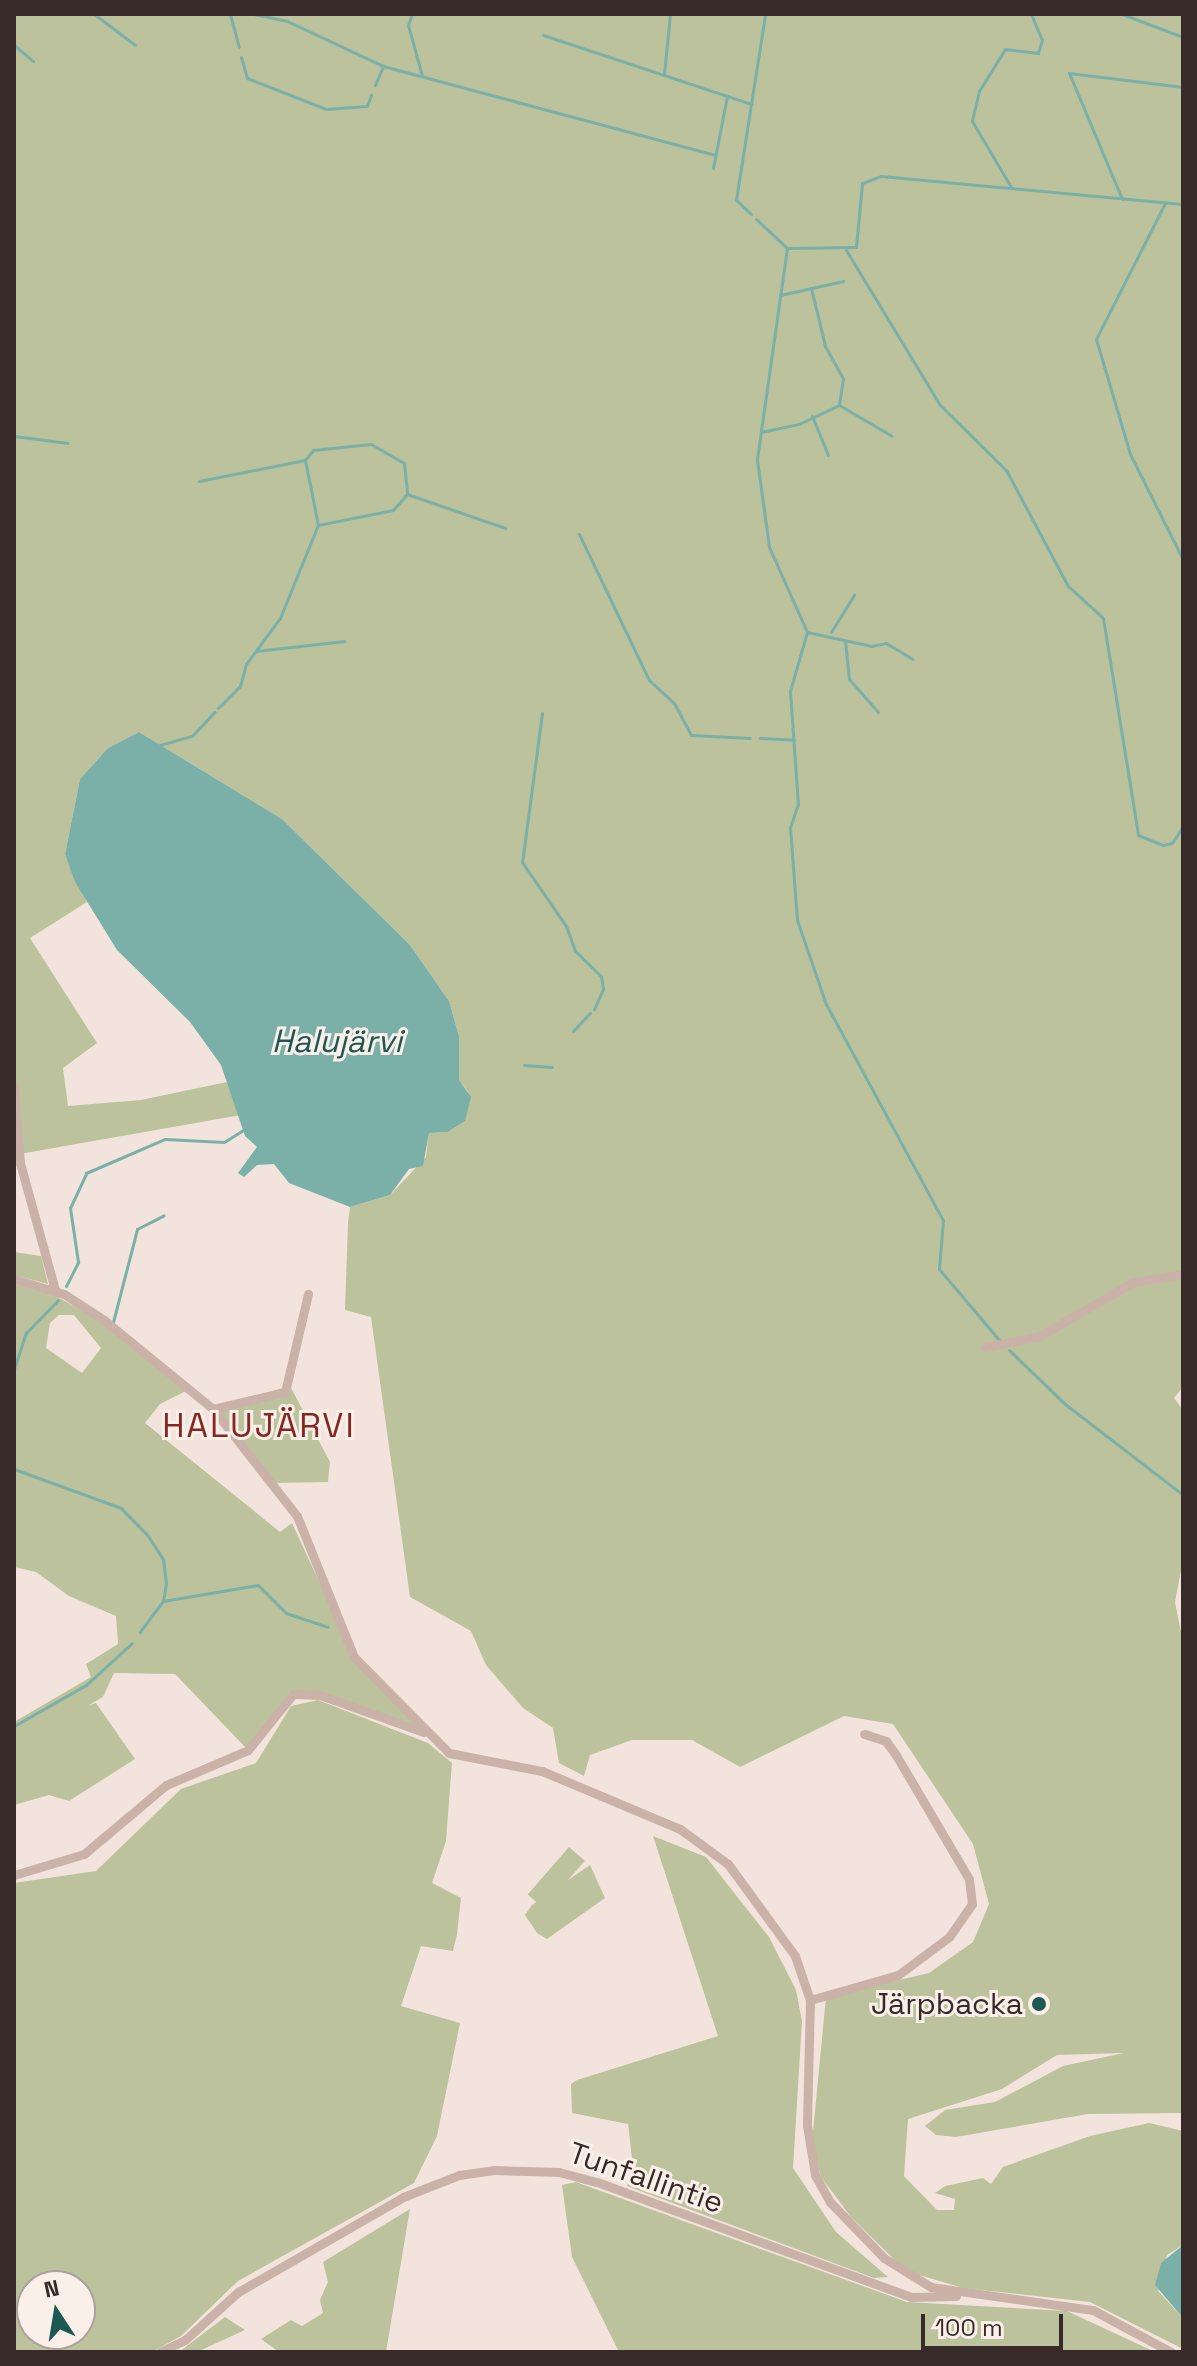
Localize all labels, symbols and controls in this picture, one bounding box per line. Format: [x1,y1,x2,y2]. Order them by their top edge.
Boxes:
water label: Halujärvi [272,1022,402,1060]
district label: HALUJÄRVI [162,1406,356,1446]
place label: Järpbacka [871,1986,1023,2022]
marker: Järpbacka [1030,1995,1048,2013]
street label: Tunfallintie [564,2135,728,2221]
north arrow [16,2270,96,2350]
text: N [41,2273,62,2304]
scale bar [925,2298,1067,2348]
text: 100 m [935,2312,1003,2343]

